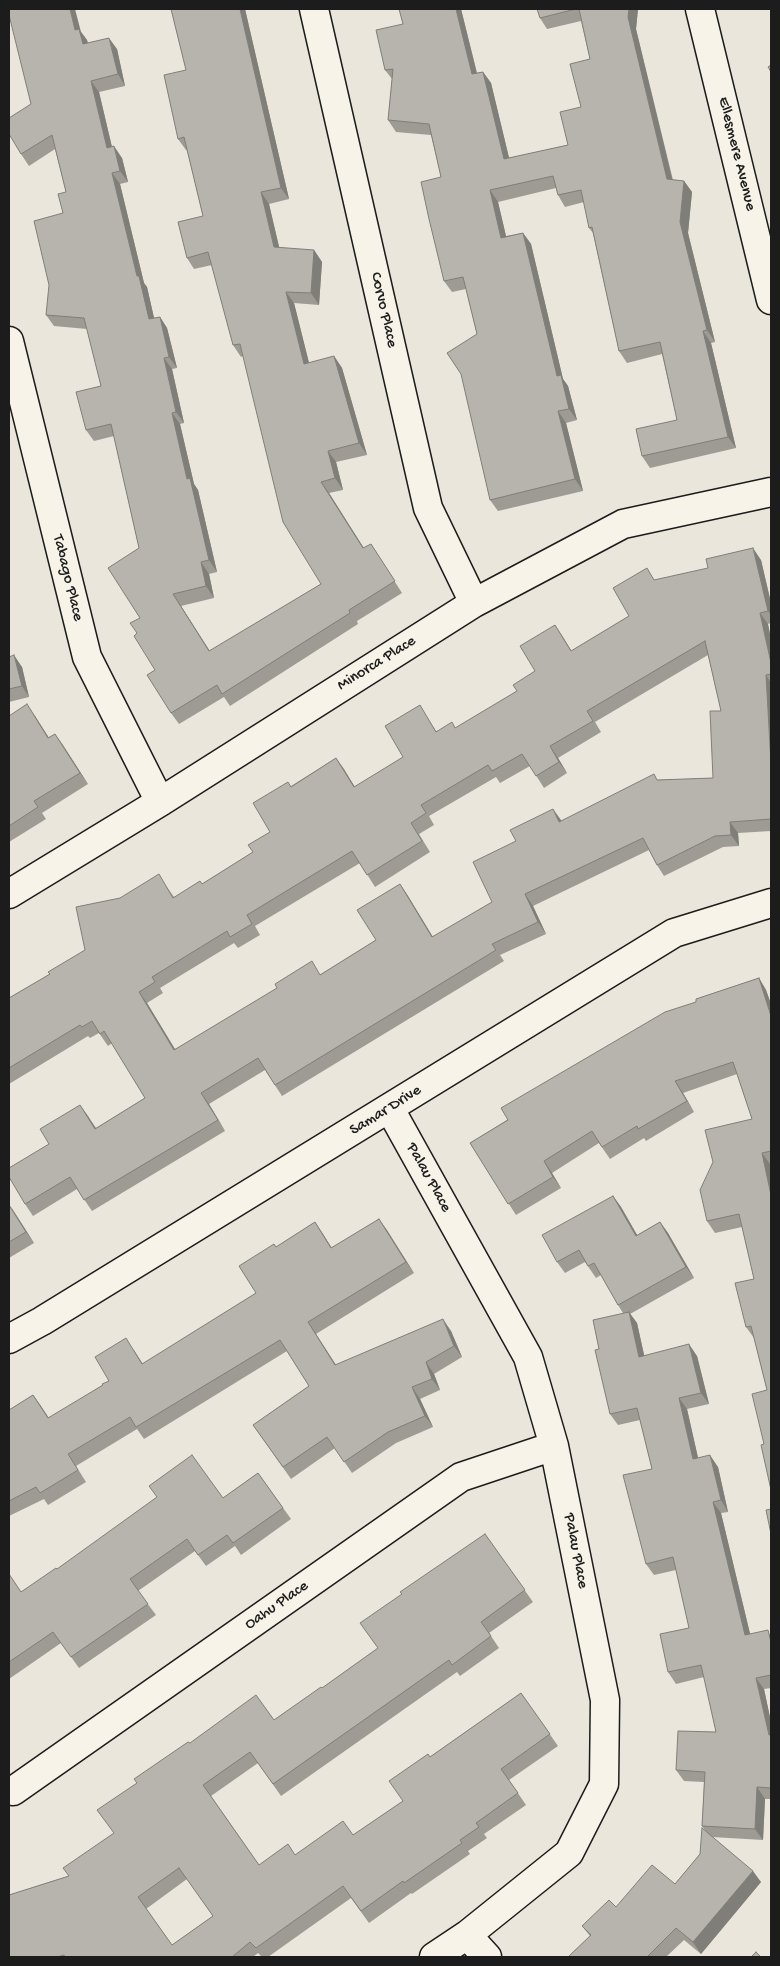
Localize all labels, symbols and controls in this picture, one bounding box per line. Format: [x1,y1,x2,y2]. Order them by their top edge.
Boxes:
street label: Ellesmere Avenue [713,95,759,213]
street label: Corvo Place [365,270,401,350]
street label: Tabago Place [47,533,87,623]
street label: Minorca Place [334,632,420,696]
street label: Samar Drive [347,1081,425,1141]
street label: Palau Place [401,1140,455,1216]
street label: Palau Place [558,1512,592,1590]
street label: Oahu Place [241,1577,313,1635]

